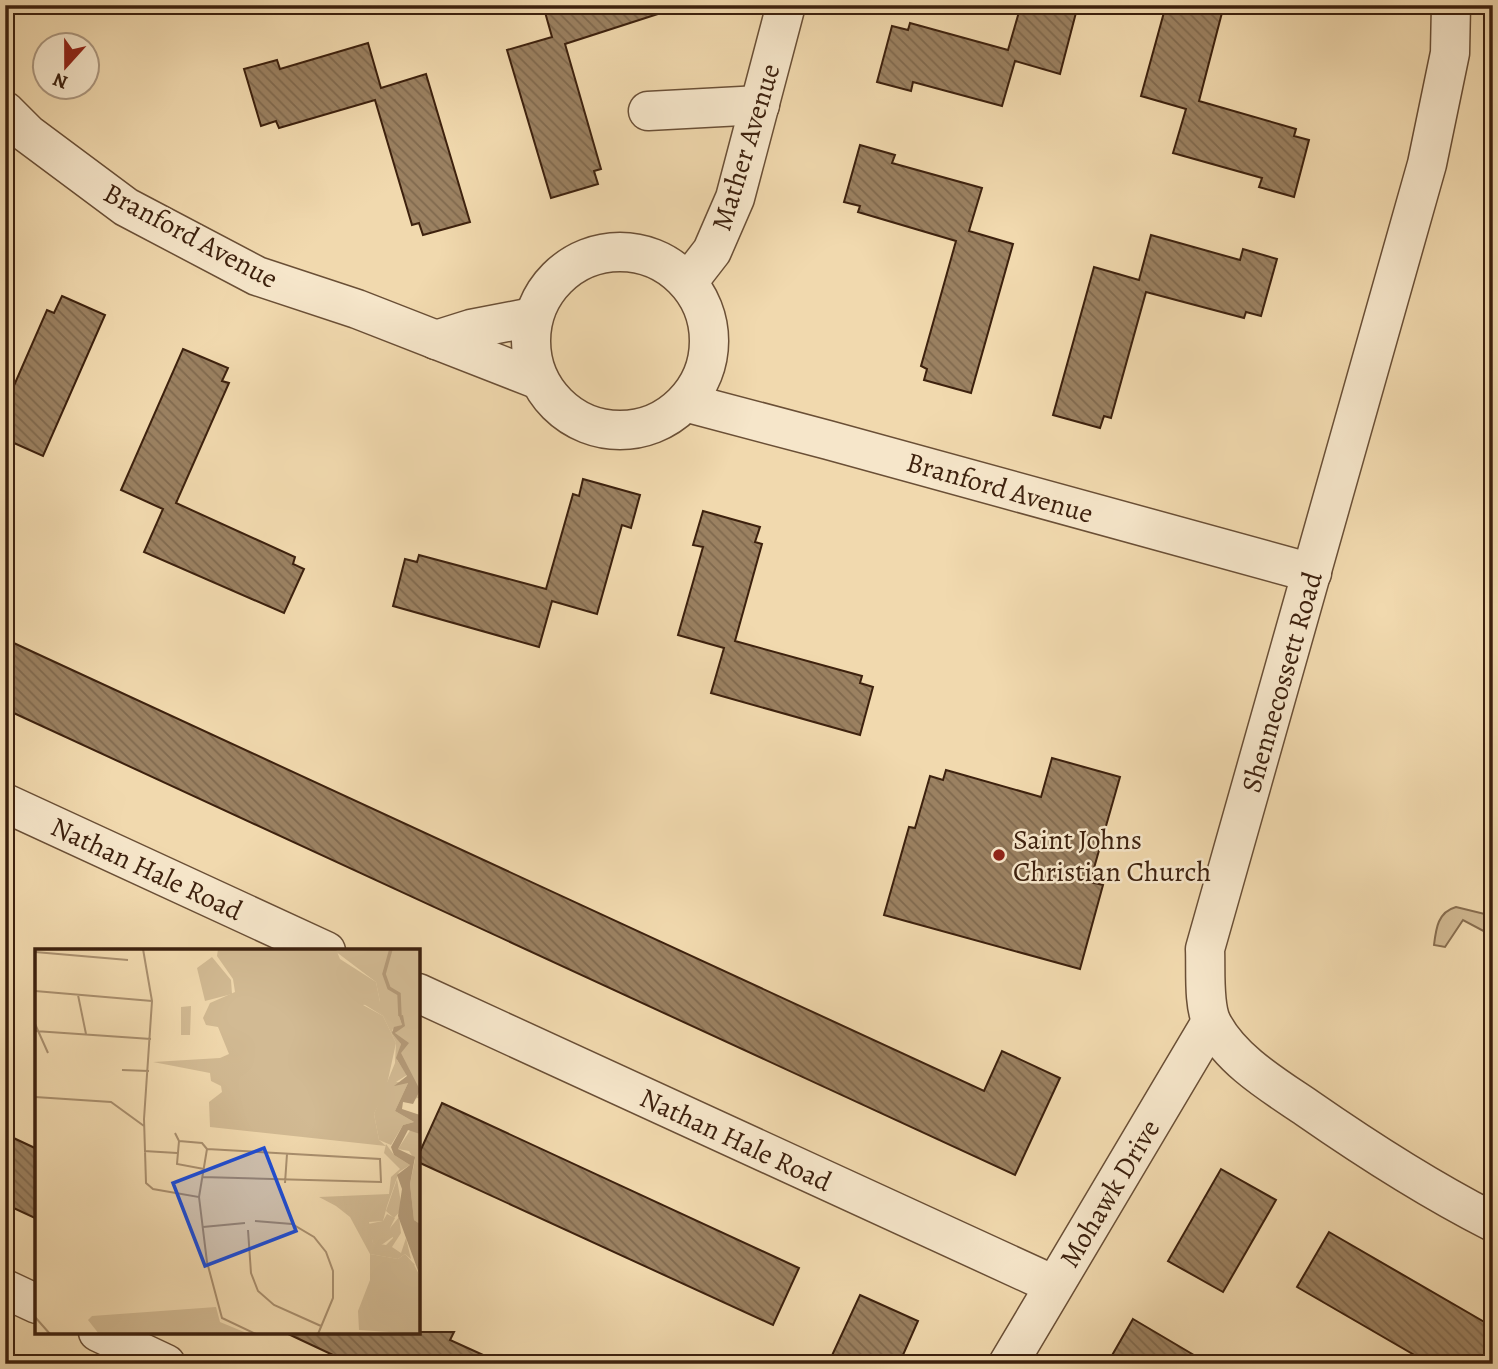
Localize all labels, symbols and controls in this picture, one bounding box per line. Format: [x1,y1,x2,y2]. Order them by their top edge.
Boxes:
north arrow [32,32,102,102]
street label: Mather Avenue [703,59,789,236]
text: N [49,66,71,96]
street label: Branford Avenue [97,174,284,298]
street label: Branford Avenue [902,443,1097,533]
street label: Shennecossett Road [1232,566,1332,797]
street label: Nathan Hale Road [44,808,250,930]
place label: Saint Johns Christian Church [1013,821,1211,891]
marker: Saint Johns Christian Church [991,847,1007,863]
inset map [35,949,420,1334]
street label: Nathan Hale Road [633,1079,839,1201]
street label: Mohawk Drive [1051,1112,1169,1275]

